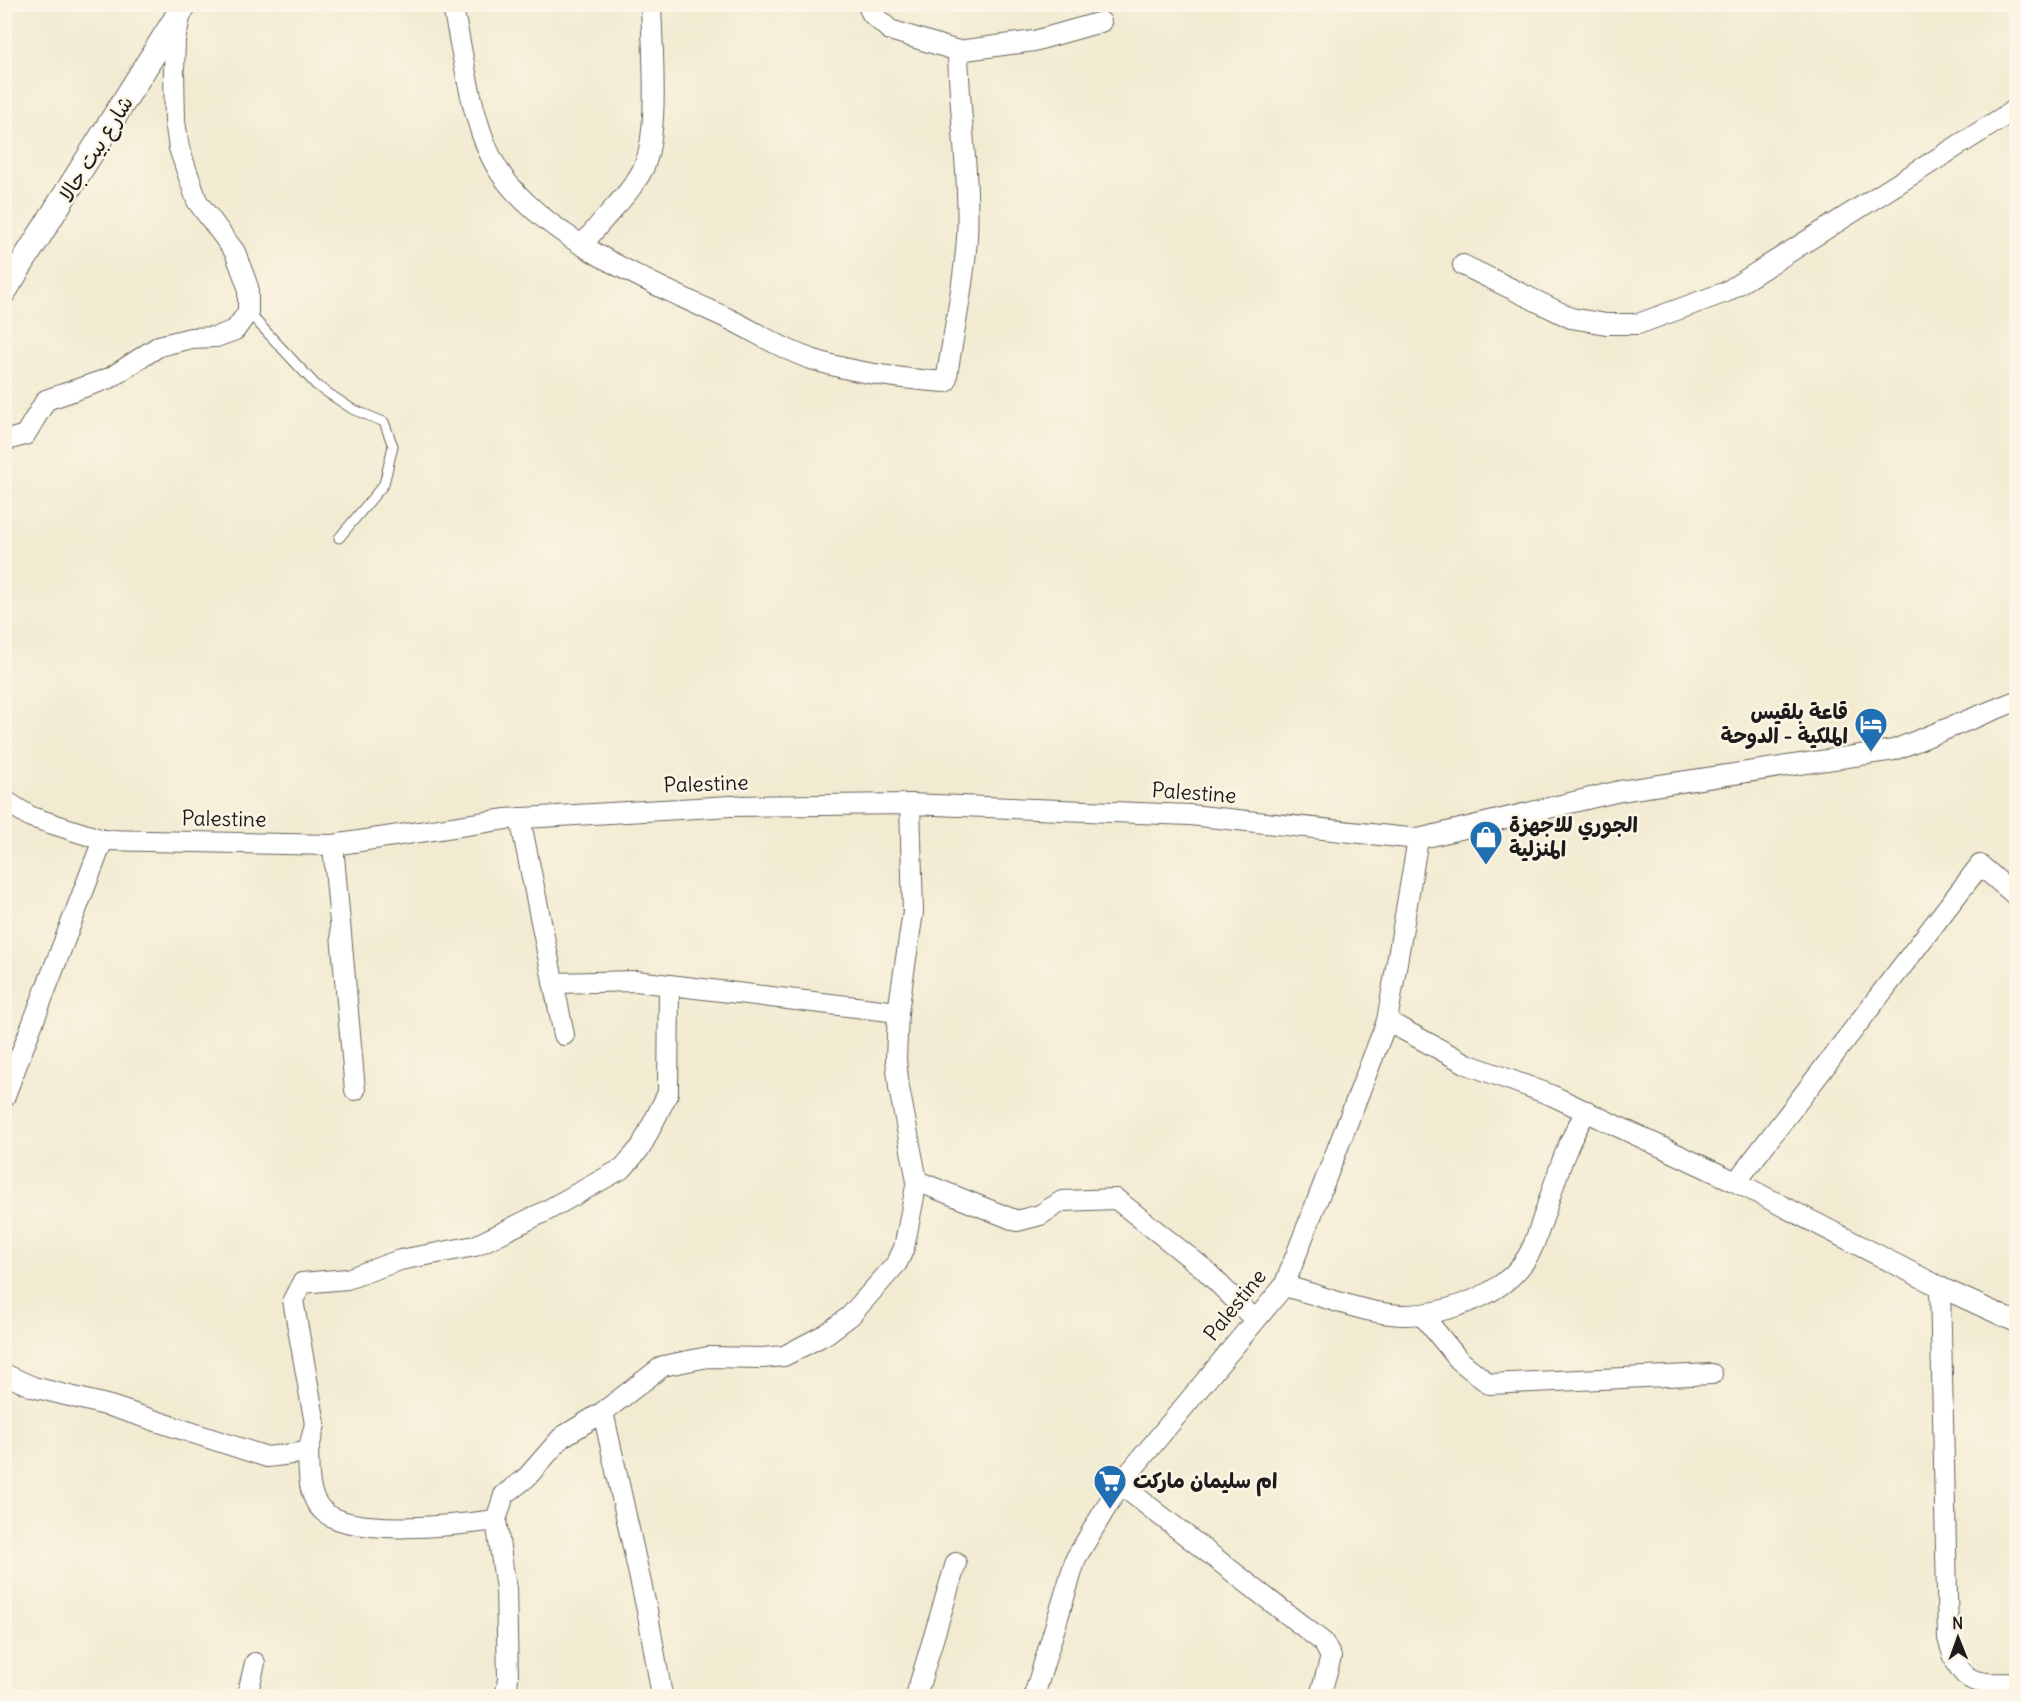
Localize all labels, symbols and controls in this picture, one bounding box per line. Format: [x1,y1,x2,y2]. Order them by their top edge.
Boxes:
street label: شارع بيت جالا [52,91,141,208]
place label: قاعة بلقيس الملكية - الدوحة [1721,698,1848,749]
hotel icon: قاعة بلقيس الملكية - الدوحة [1853,706,1889,753]
street label: Palestine [663,769,749,798]
street label: Palestine [1151,776,1237,809]
street label: Palestine [181,804,267,833]
place label: الجوري للاجهزة المنزلية [1509,811,1638,862]
shop icon: الجوري للاجهزة المنزلية [1468,819,1504,866]
street label: Palestine [1197,1263,1272,1346]
supermarket icon: ام سليمان ماركت [1092,1463,1128,1510]
place label: ام سليمان ماركت [1133,1467,1277,1497]
north arrow [1928,1608,1988,1668]
text: N [1952,1613,1963,1633]

